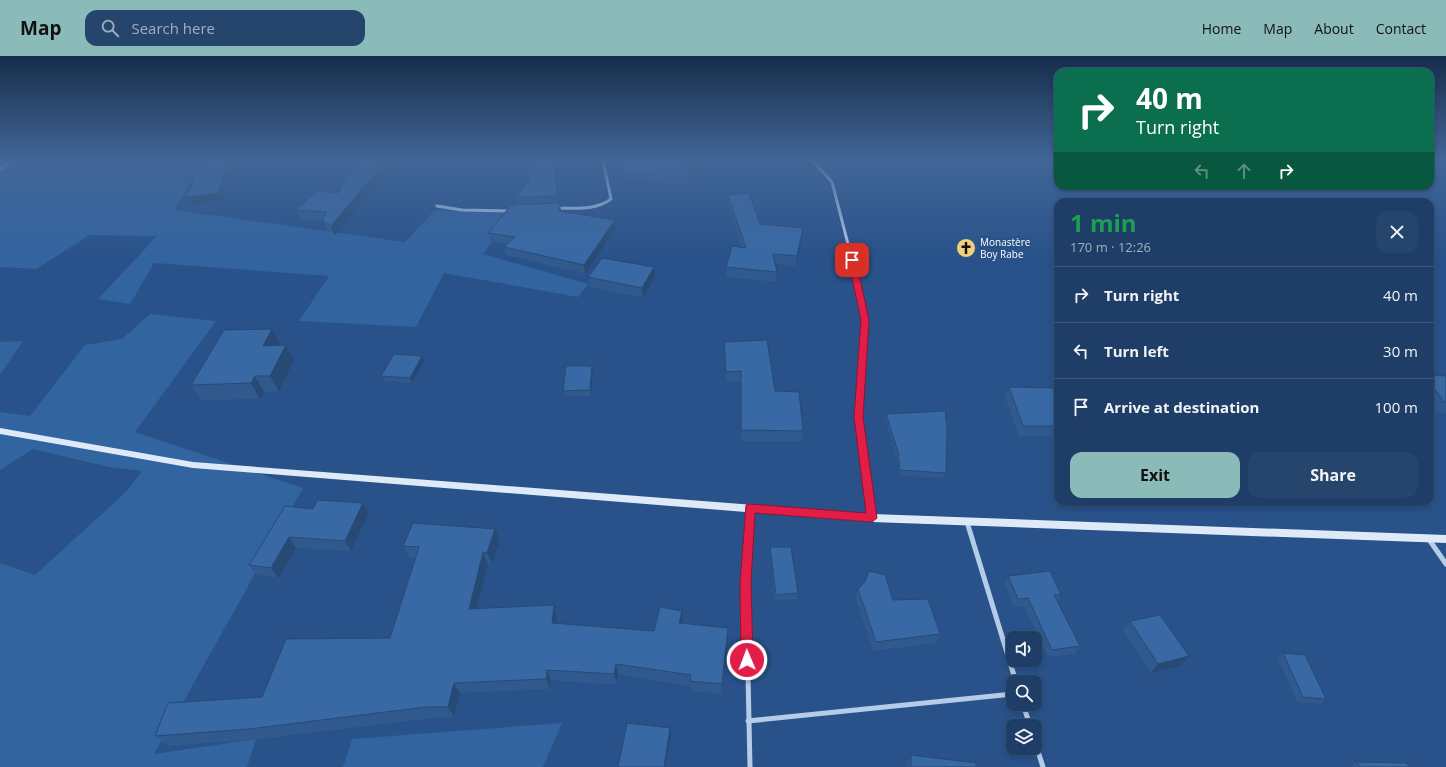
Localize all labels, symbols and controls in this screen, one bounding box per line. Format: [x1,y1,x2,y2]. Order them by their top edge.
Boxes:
search box [85,10,365,46]
text: Map [20,15,61,41]
icon: search [99,17,121,39]
text: Search here [131,18,215,38]
text: Home [1202,19,1241,38]
text: Map [1263,19,1292,38]
text: About [1314,19,1354,38]
text: Contact [1376,19,1426,38]
text: 40 m [1136,79,1203,117]
icon: right [1070,84,1122,136]
text: Turn right [1136,115,1219,139]
icon: left [1191,160,1213,182]
icon: ahead [1233,160,1255,182]
icon: right [1275,160,1297,182]
text: 1 min [1070,206,1137,239]
button: close [1376,211,1418,253]
place label: Monastère Boy Rabe [980,235,1031,261]
church icon: Monastère Boy Rabe [955,237,977,259]
text: 170 m · 12:26 [1070,238,1151,256]
pin [835,243,869,277]
icon: arrive [841,249,863,271]
icon: right [1070,284,1092,306]
text: Turn right [1104,285,1179,305]
text: 40 m [1383,285,1418,305]
icon: left [1070,340,1092,362]
text: Turn left [1104,341,1169,361]
text: 30 m [1383,341,1418,361]
icon: arrive [1070,396,1092,418]
text: Arrive at destination [1104,397,1259,417]
text: 100 m [1374,397,1418,417]
button: Exit [1070,452,1240,498]
button: Share [1248,452,1418,498]
map controls [1006,631,1042,755]
button: sound [1006,631,1042,667]
position arrow [726,639,768,681]
button: search [1006,675,1042,711]
button: layers [1006,719,1042,755]

